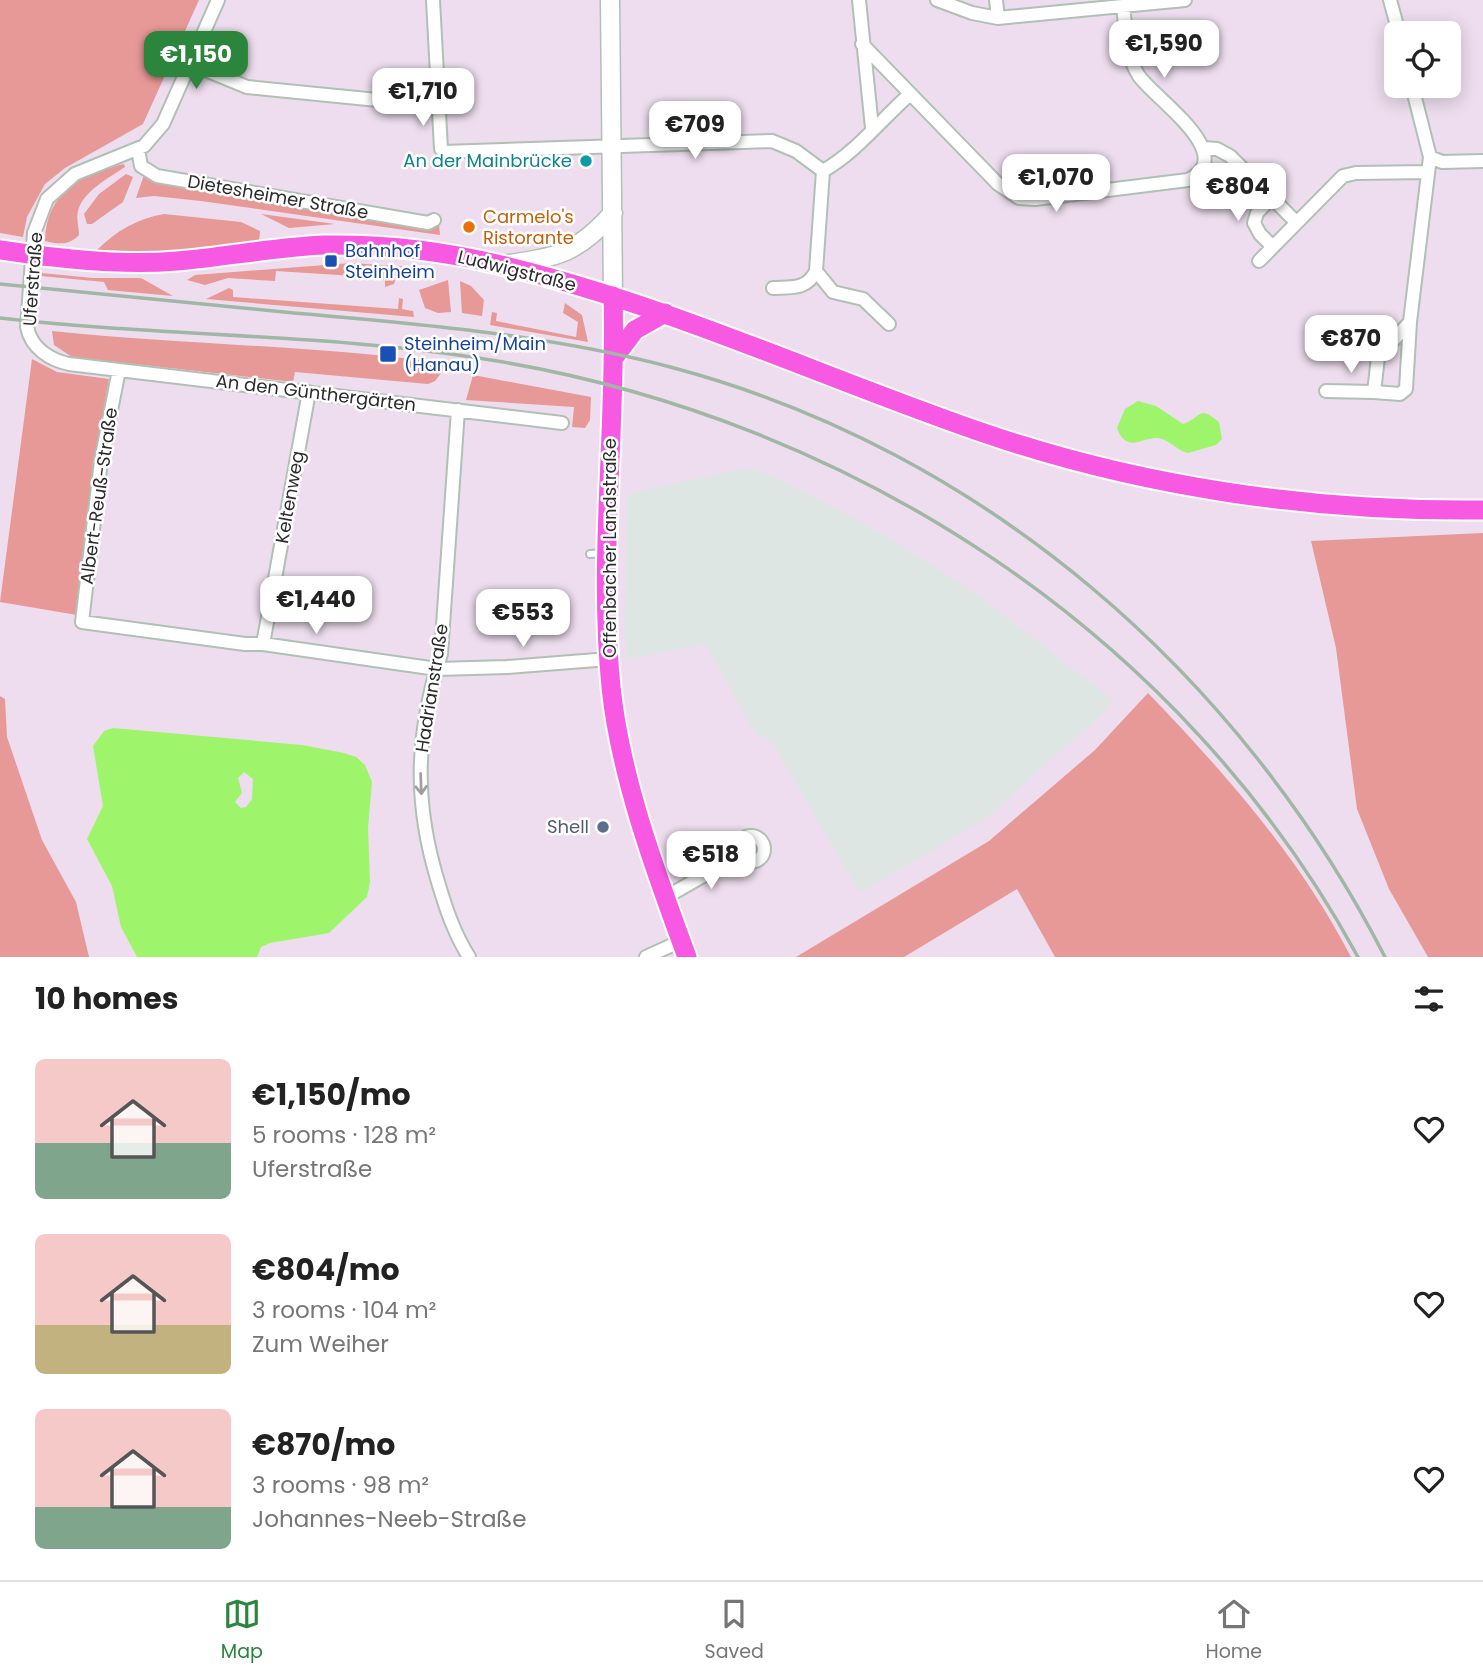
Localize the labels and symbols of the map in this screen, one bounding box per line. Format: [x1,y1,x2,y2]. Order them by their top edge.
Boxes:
pin: €1,590 [1107,20,1221,80]
pin: €1,150 [139,32,253,91]
pin: €1,710 [366,68,480,128]
pin: €709 [654,102,736,161]
place label: An der Mainbrücke [403,148,572,173]
marker: An der Mainbrücke [578,153,594,169]
pin: €1,070 [999,154,1113,214]
pin: €804 [1197,164,1279,223]
street label: Dietesheimer Straße [186,168,370,225]
place label: Carmelo's Ristorante [483,204,574,250]
marker: Carmelo's Ristorante [461,219,477,235]
street label: Uferstraße [17,231,48,327]
place label: Bahnhof Steinheim [345,238,435,284]
street label: Ludwigstraße [455,244,579,297]
marker: Bahnhof Steinheim [323,253,339,269]
pin: €870 [1310,316,1392,375]
place label: Steinheim/Main (Hanau) [404,331,546,377]
marker: Steinheim/Main (Hanau) [378,344,398,364]
street label: An den Günthergärten [215,368,418,417]
street label: Albert-Reuß-Straße [74,406,123,586]
street label: Offenbacher Landstraße [597,438,622,658]
street label: Keltenweg [269,449,310,545]
pin: €1,440 [259,576,373,636]
pin: €553 [482,590,564,649]
street label: Hadrianstraße [409,622,454,754]
one-way arrow [414,772,427,795]
place label: Shell [547,814,589,839]
marker: Shell [595,819,611,835]
pin: €518 [670,832,752,891]

